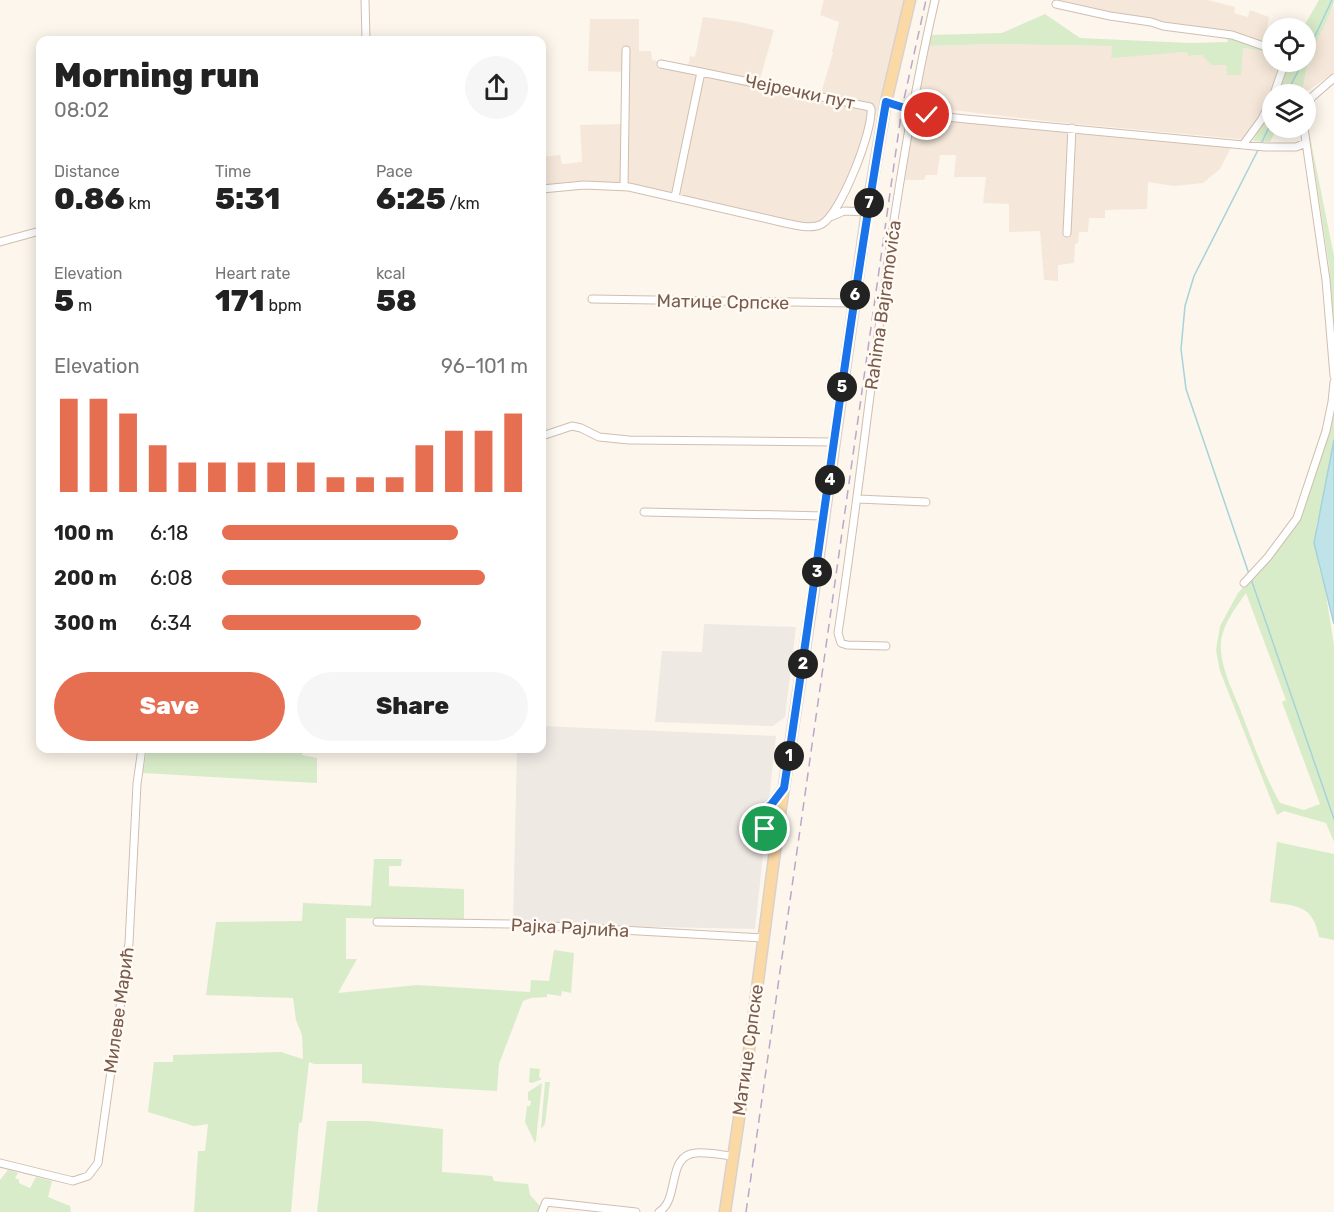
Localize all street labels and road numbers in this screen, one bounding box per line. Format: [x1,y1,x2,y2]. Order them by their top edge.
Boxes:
street label: Чејречки пут [743,70,857,114]
street label: Rahima Bajramovića [860,219,906,391]
street label: Матице Српске [657,290,789,314]
street label: Рајка Рајлића [510,914,630,942]
street label: Милеве Мaрић [99,945,139,1075]
street label: Матице Српске [728,983,768,1117]

